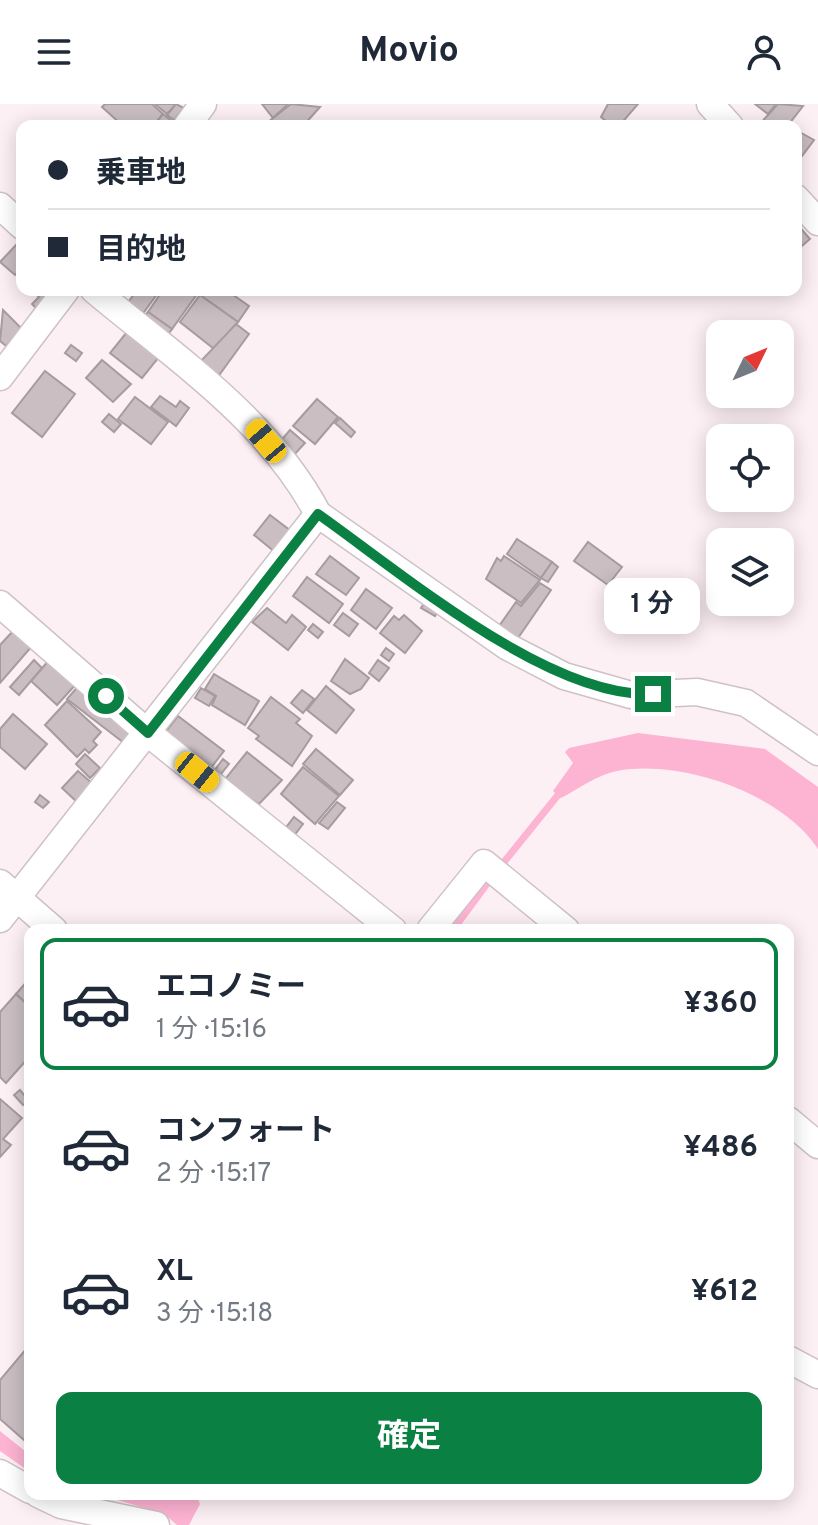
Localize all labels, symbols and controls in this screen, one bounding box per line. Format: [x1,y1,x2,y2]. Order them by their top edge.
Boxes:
text: Movio [359,29,459,75]
icon: menu [32,30,76,74]
icon: person [742,30,786,74]
text: 乗車地 [96,156,186,193]
text: 目的地 [96,233,186,270]
north arrow [706,320,794,408]
map controls [706,320,794,616]
car [241,415,291,467]
button: locate [706,424,794,512]
button: layers [706,528,794,616]
callout: 1 分 [605,578,701,634]
text: 1 分 [631,589,673,622]
route end [635,676,671,712]
route start [88,678,124,714]
car [171,748,223,796]
icon: car [60,968,132,1040]
text: エコノミー [156,970,306,1007]
text: ¥360 [684,986,758,1023]
text: 1 分 · 15:16 [156,1014,267,1047]
icon: car [60,1112,132,1184]
text: コンフォート [156,1114,335,1151]
text: ¥486 [683,1130,758,1167]
text: 2 分 · 15:17 [156,1158,271,1191]
text: XL [156,1254,193,1291]
icon: car [60,1256,132,1328]
text: ¥612 [691,1274,758,1311]
text: 3 分 · 15:18 [156,1298,273,1331]
button: 確定 [56,1392,762,1484]

